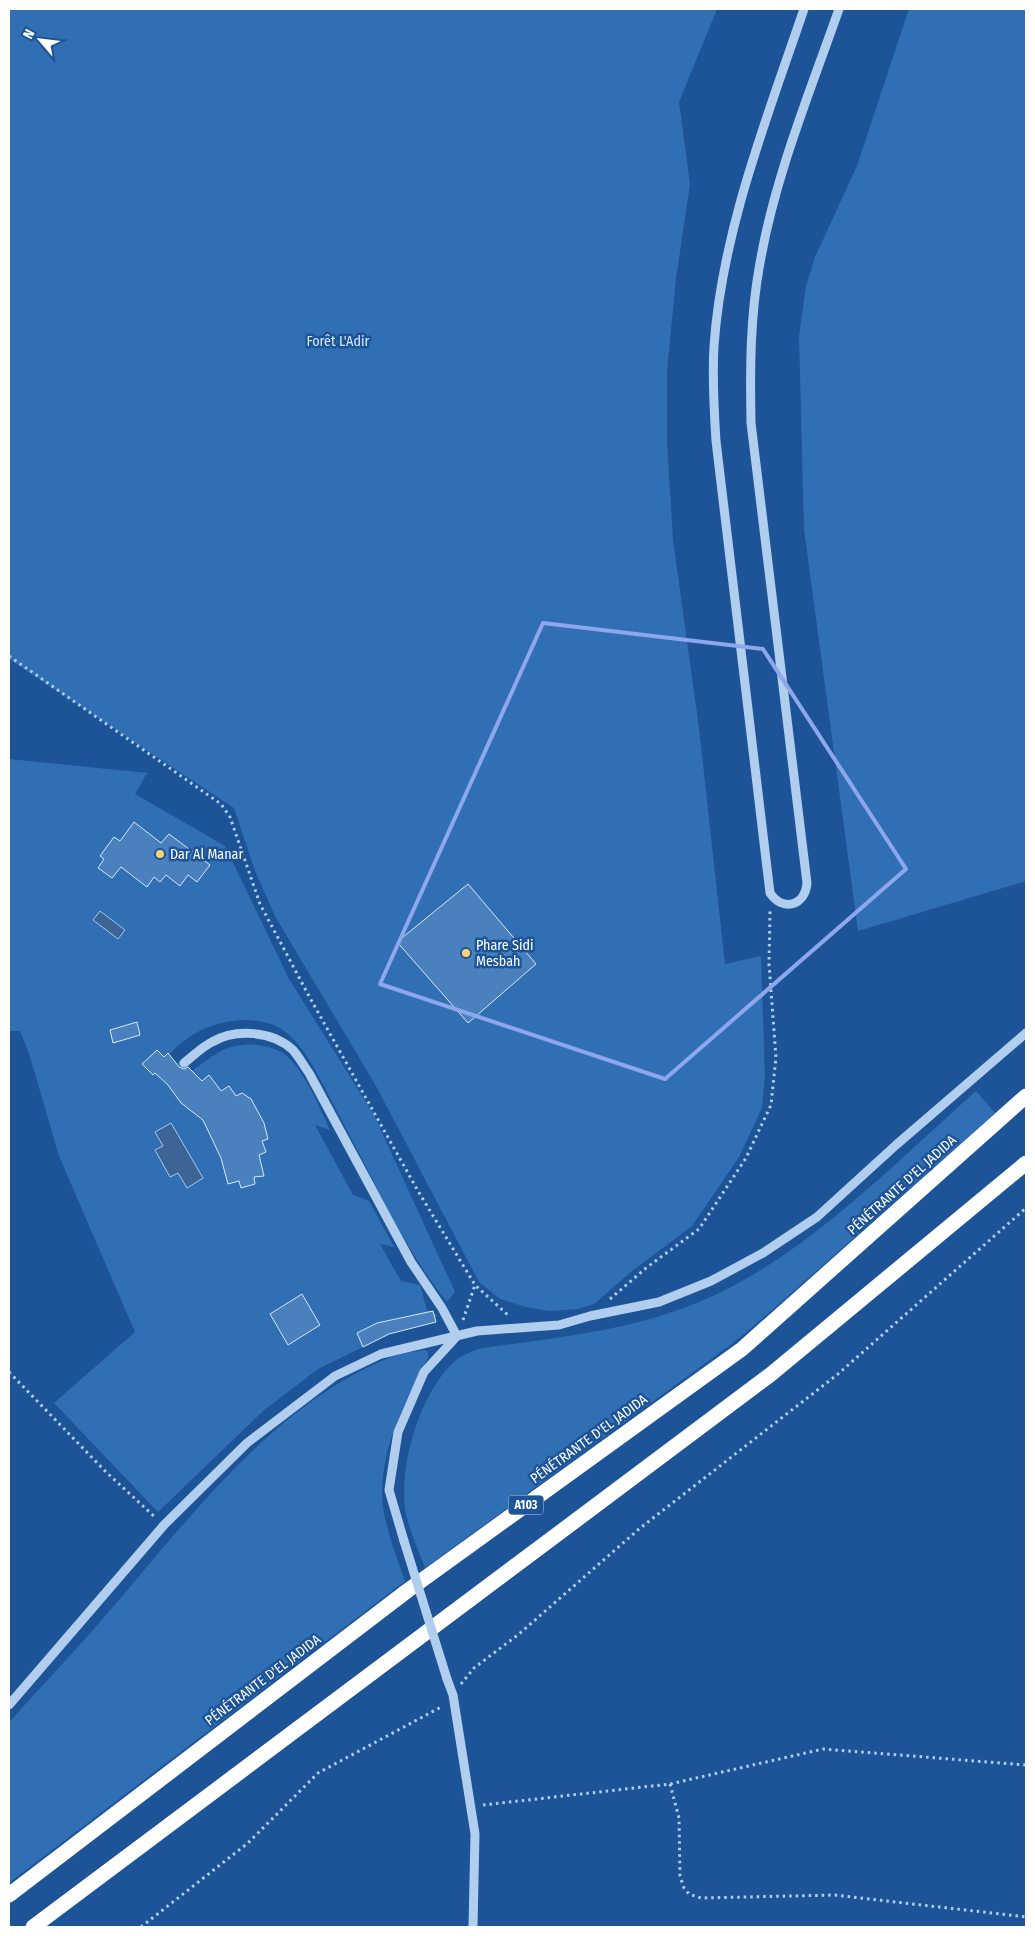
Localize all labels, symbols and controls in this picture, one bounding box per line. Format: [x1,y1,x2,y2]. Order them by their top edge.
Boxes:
north arrow [15,15,65,65]
text: N [19,26,38,42]
park label: Forêt L'Adir [307,333,369,350]
place label: Dar Al Manar [170,846,243,863]
marker: Dar Al Manar [154,848,166,860]
place label: Phare Sidi Mesbah [476,937,533,970]
marker: Phare Sidi Mesbah [460,947,472,959]
street label: PÉNÉTRANTE D'EL JADIDA [843,1130,960,1238]
street label: PÉNÉTRANTE D'EL JADIDA [527,1390,651,1487]
road number: A103 [508,1496,544,1514]
street label: PÉNÉTRANTE D'EL JADIDA [201,1630,325,1729]

